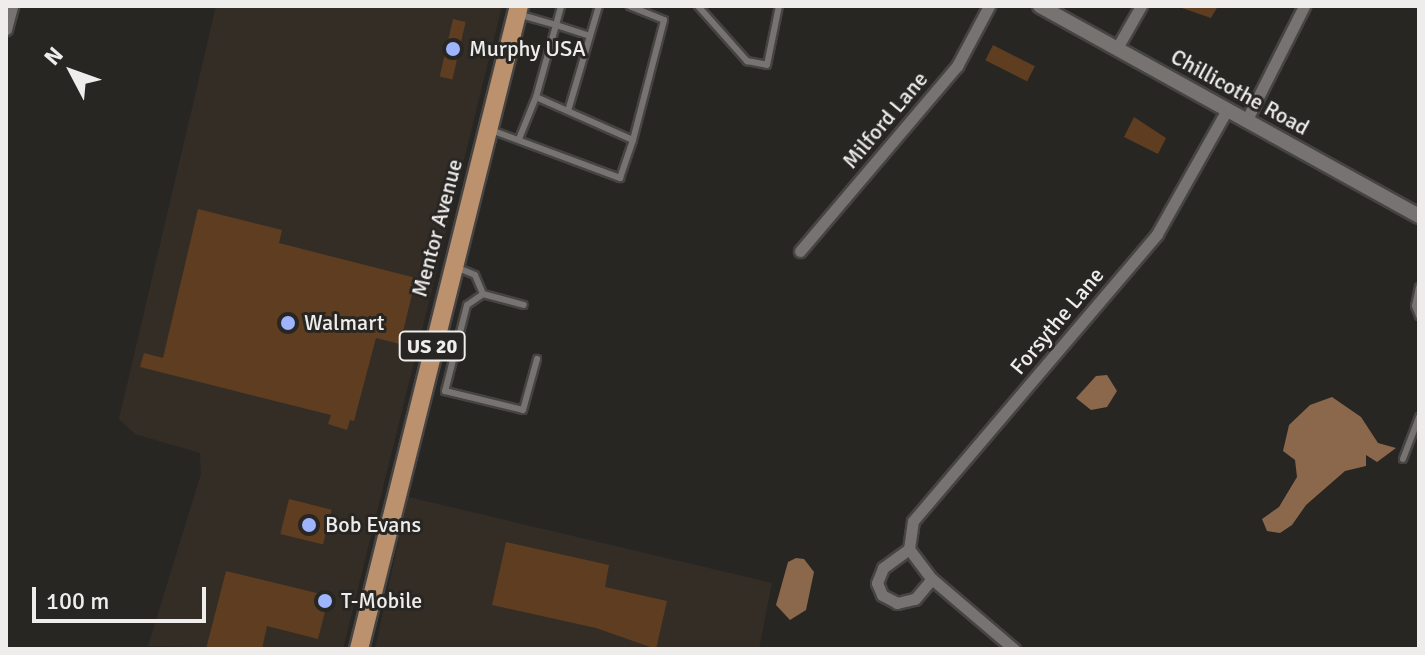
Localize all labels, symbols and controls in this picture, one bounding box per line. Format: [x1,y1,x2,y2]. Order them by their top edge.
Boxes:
north arrow [32,32,112,112]
place label: Murphy USA [469,36,586,62]
marker: Murphy USA [444,40,462,58]
text: N [38,41,69,71]
street label: Chillicothe Road [1166,43,1314,141]
street label: Milford Lane [837,66,933,174]
street label: Mentor Avenue [406,156,468,300]
street label: Forsythe Lane [1005,262,1109,380]
place label: Walmart [304,310,384,336]
marker: Walmart [279,314,297,332]
road number: US 20 [398,330,466,362]
place label: Bob Evans [325,512,421,538]
marker: Bob Evans [300,516,318,534]
scale bar [36,571,210,621]
text: 100 m [46,586,109,616]
place label: T-Mobile [341,588,422,614]
marker: T-Mobile [316,592,334,610]

